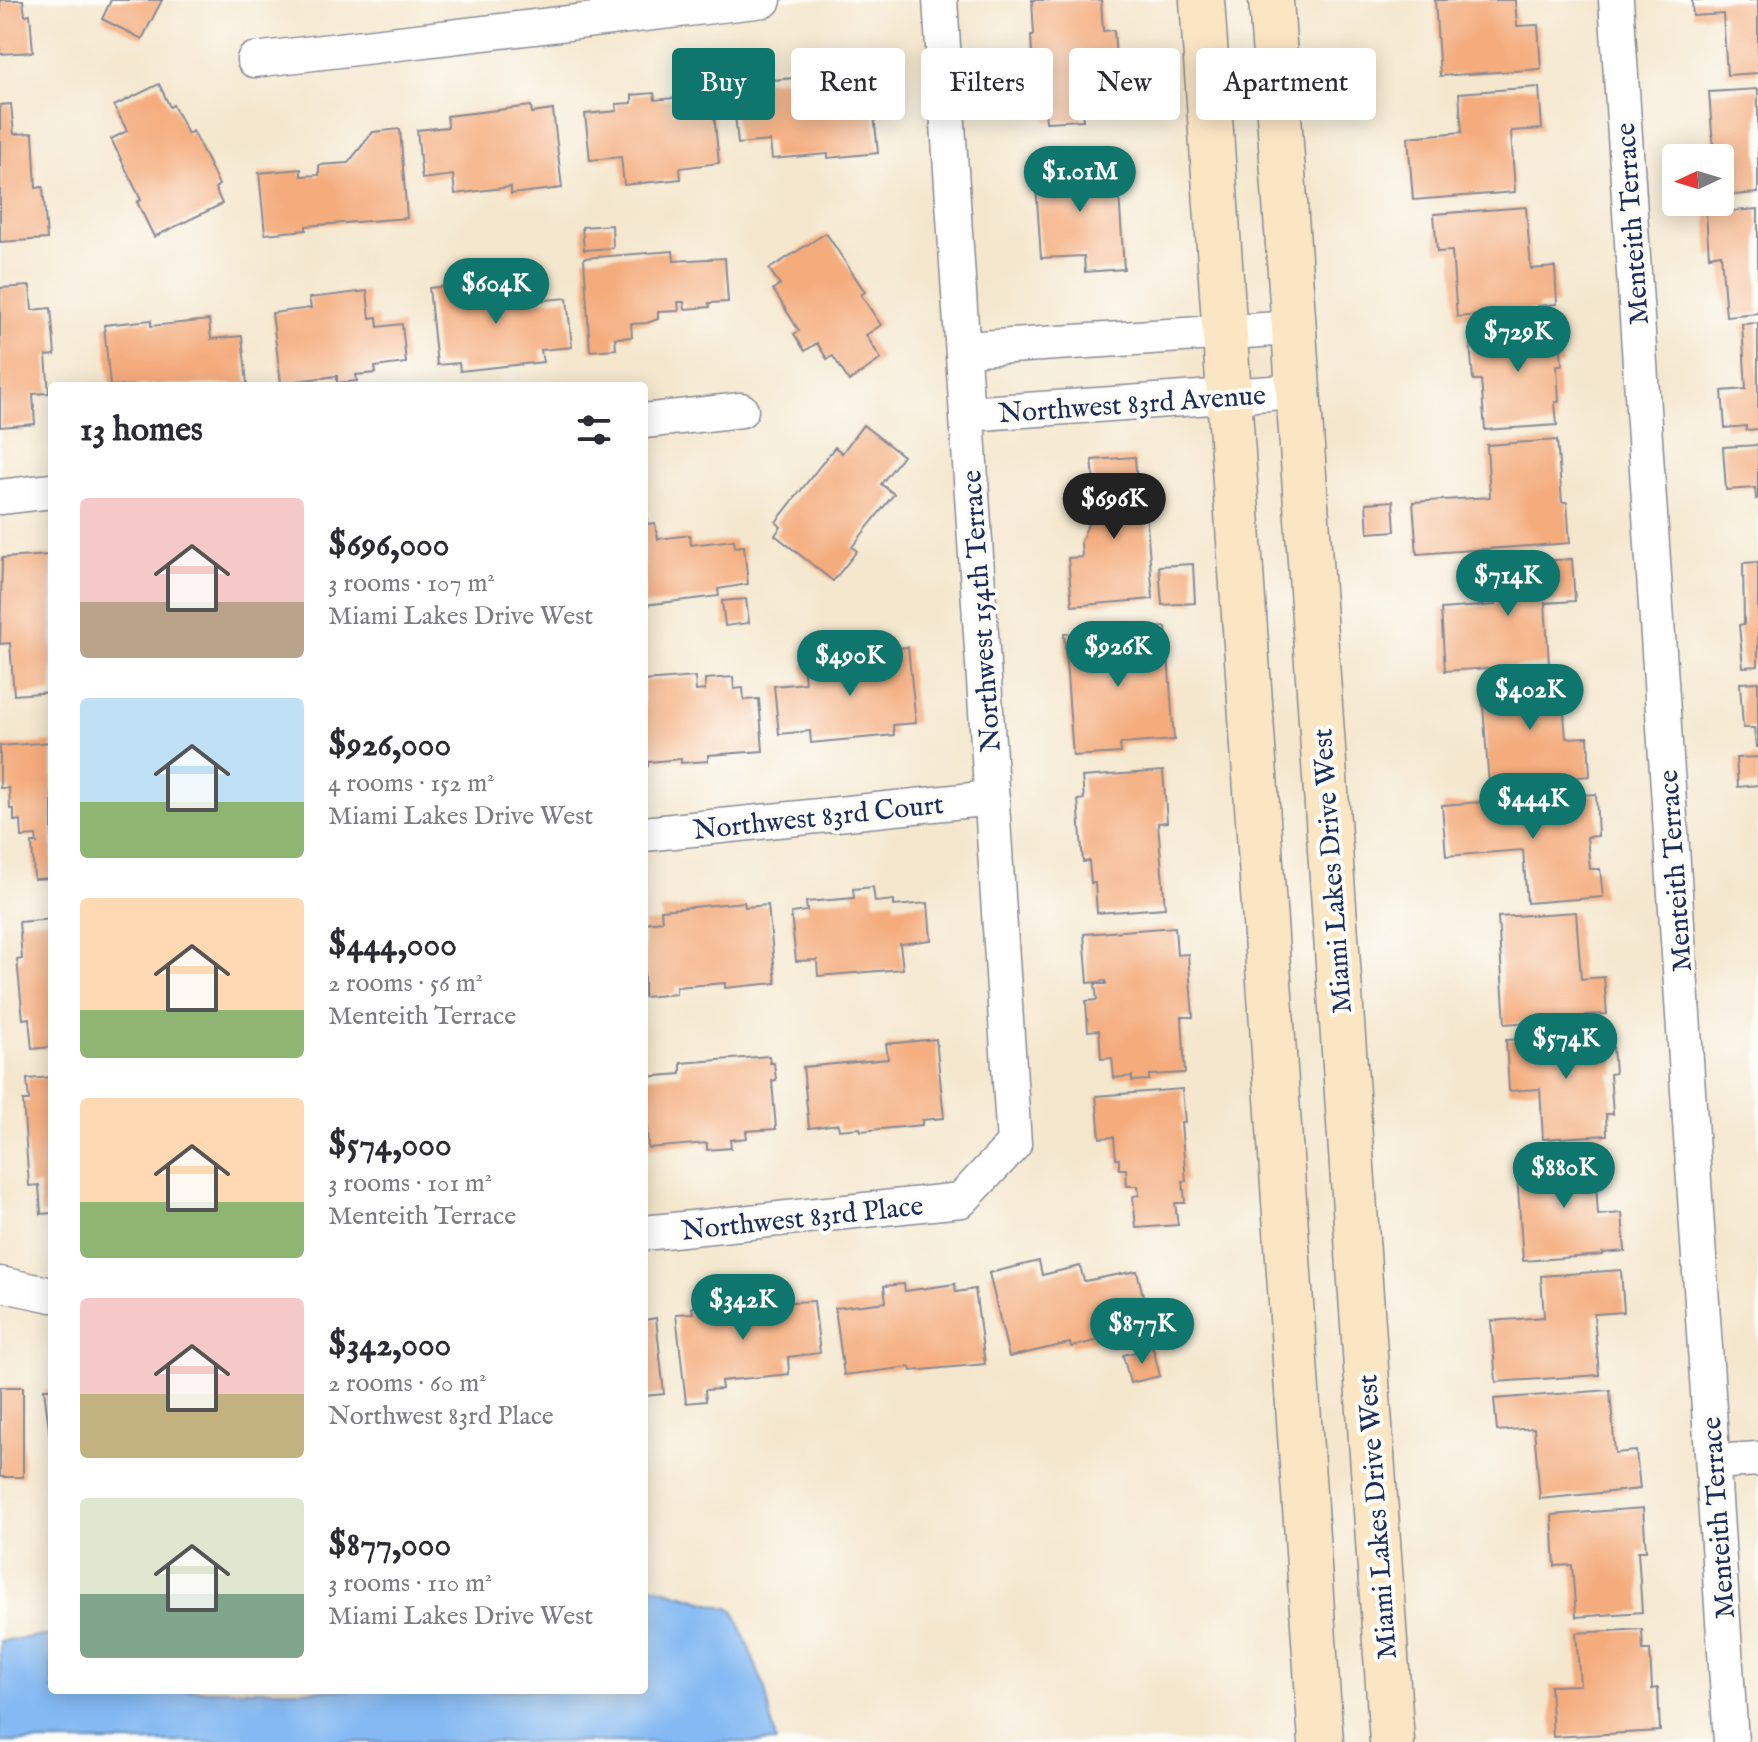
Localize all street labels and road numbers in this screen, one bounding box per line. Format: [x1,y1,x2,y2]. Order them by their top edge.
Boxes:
street label: Menteith Terrace [1609,121,1658,326]
street label: Northwest 83rd Avenue [997,379,1267,432]
street label: Northwest 154th Terrace [955,468,1010,753]
street label: Miami Lakes Drive West [1306,727,1361,1015]
street label: Menteith Terrace [1652,768,1701,973]
street label: Northwest 83rd Court [691,788,946,849]
street label: Northwest 83rd Place [680,1189,925,1250]
street label: Miami Lakes Drive West [1351,1373,1406,1661]
street label: Menteith Terrace [1695,1415,1744,1620]

